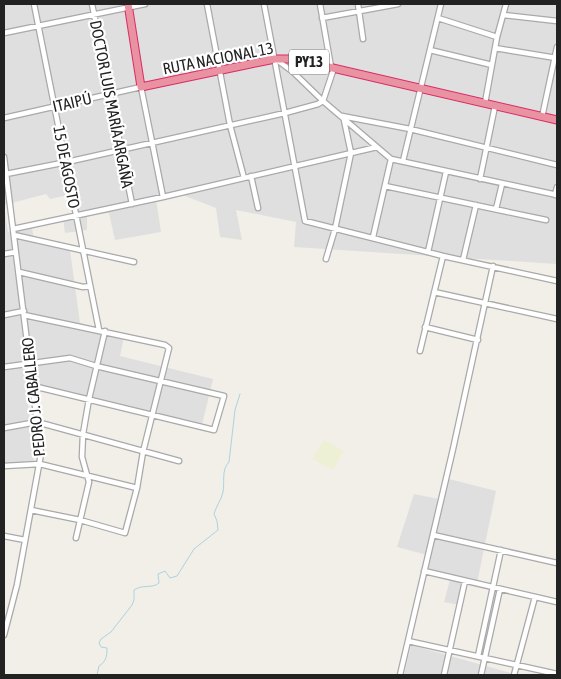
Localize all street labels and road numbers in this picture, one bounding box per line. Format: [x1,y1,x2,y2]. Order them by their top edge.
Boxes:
street label: DOCTOR LUIS MARÍA ARGAÑA [87,19,137,189]
street label: RUTA NACIONAL 13 [161,38,275,78]
road number: PY13 [289,50,329,74]
street label: ITAIPÚ [51,89,93,115]
street label: 15 DE AGOSTO [50,124,84,210]
street label: PEDRO J. CABALLERO [18,337,48,457]

